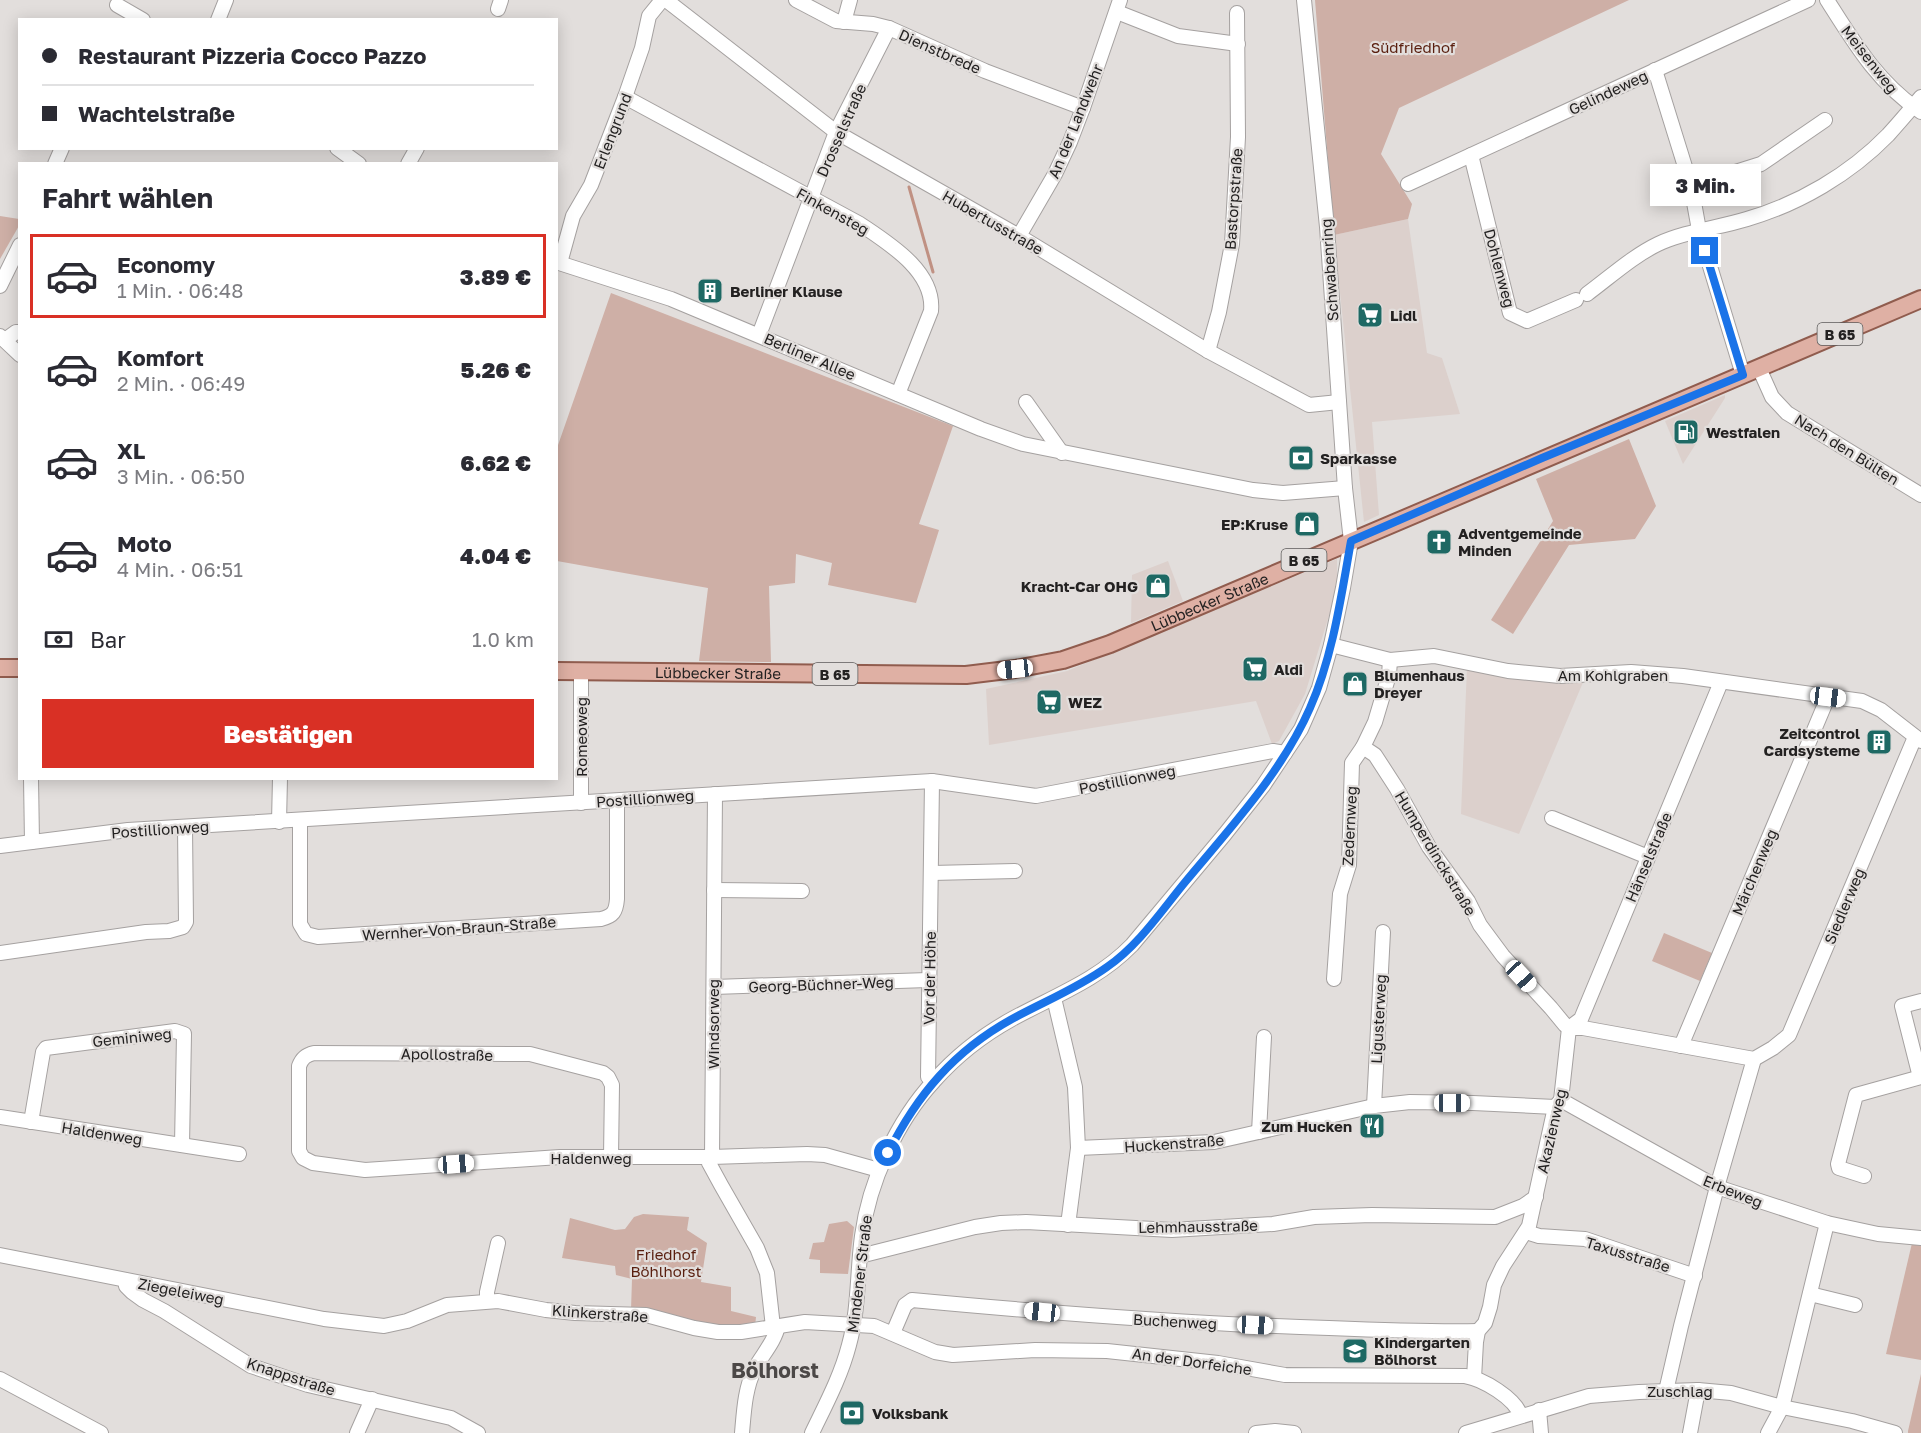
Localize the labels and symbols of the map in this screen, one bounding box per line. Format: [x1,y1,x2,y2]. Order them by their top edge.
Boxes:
street label: Meisenweg [1838,21,1902,97]
street label: Dienstbrede [896,25,984,77]
park label: Südfriedhof [1371,38,1456,56]
street label: An der Landwehr [1044,61,1106,181]
street label: Gelindeweg [1566,66,1650,118]
street label: Drosselstraße [812,80,870,179]
street label: Erlengrund [589,90,635,172]
street label: Bastorpstraße [1220,147,1246,251]
callout: 3 Min. [1650,164,1760,206]
street label: Finkensteg [794,184,872,238]
street label: Hubertusstraße [940,186,1047,258]
street label: Schwabenring [1316,218,1342,322]
street label: Dohlenweg [1481,227,1519,309]
route end [1691,237,1718,264]
building icon: Berliner Klause [695,276,725,306]
place label: Berliner Klause [730,282,843,300]
supermarket icon: Lidl [1355,300,1385,330]
place label: Lidl [1390,306,1417,324]
road number: B 65 [1818,323,1862,345]
street label: Berliner Allee [762,329,859,383]
street label: Nach den Bülten [1792,410,1902,488]
fuel station icon: Westfalen [1671,417,1701,447]
place label: Westfalen [1706,423,1780,441]
bank icon: Sparkasse [1286,443,1316,473]
place label: Sparkasse [1320,449,1397,467]
shop icon: EP:Kruse [1292,509,1322,539]
place label: EP:Kruse [1221,515,1288,533]
place label: Adventgemeinde Minden [1458,524,1582,559]
church icon: Adventgemeinde Minden [1424,527,1454,557]
road number: B 65 [1282,549,1326,571]
street label: Lübbecker Straße [1148,569,1271,635]
shop icon: Kracht-Car OHG [1143,571,1173,601]
place label: Kracht-Car OHG [1021,577,1138,595]
supermarket icon: Aldi [1240,654,1270,684]
car [996,658,1034,680]
place label: Aldi [1274,660,1303,678]
street label: Lübbecker Straße [655,663,781,682]
road number: B 65 [812,663,858,685]
place label: Blumenhaus Dreyer [1374,666,1465,701]
street label: Am Kohlgraben [1558,666,1668,684]
shop icon: Blumenhaus Dreyer [1340,669,1370,699]
car [1809,686,1847,708]
supermarket icon: WEZ [1034,687,1064,717]
place label: WEZ [1068,693,1102,711]
street label: Romeoweg [572,697,590,777]
place label: Zeitcontrol Cardsysteme [1764,724,1860,759]
building icon: Zeitcontrol Cardsysteme [1864,727,1894,757]
street label: Postillionweg [1077,761,1177,797]
street label: Zedernweg [1338,785,1360,867]
street label: Postillionweg [595,786,695,810]
street label: Humperdinckstraße [1392,787,1480,919]
street label: Hänselstraße [1621,809,1675,905]
street label: Postillionweg [110,817,210,841]
street label: Märchenweg [1728,826,1780,918]
street label: Siedlerweg [1820,865,1868,947]
street label: Wernher-Von-Braun-Straße [361,912,557,944]
street label: Vor der Höhe [919,931,939,1025]
car [1502,957,1540,995]
street label: Georg-Büchner-Weg [748,972,894,996]
street label: Ligusterweg [1367,974,1389,1064]
street label: Windsorweg [704,979,722,1069]
street label: Geminiweg [91,1024,173,1050]
street label: Apollostraße [401,1044,494,1064]
street label: Akazienweg [1533,1087,1569,1175]
car [1434,1094,1470,1112]
restaurant icon: Zum Hucken [1357,1111,1387,1141]
place label: Zum Hucken [1261,1117,1352,1135]
street label: Haldenweg [60,1118,144,1148]
street label: Huckenstraße [1123,1131,1225,1155]
route start [874,1139,901,1166]
street label: Haldenweg [550,1149,632,1167]
car [437,1154,475,1174]
street label: Erbeweg [1701,1171,1765,1211]
street label: Mindener Straße [843,1214,875,1334]
street label: Lehmhausstraße [1138,1216,1258,1236]
street label: Taxusstraße [1584,1233,1673,1275]
park label: Friedhof Böhlhorst [630,1245,702,1280]
street label: Ziegeleiweg [137,1274,225,1308]
street label: Klinkerstraße [551,1301,649,1325]
car [1023,1301,1061,1323]
street label: Buchenweg [1132,1310,1218,1332]
car [1237,1315,1273,1335]
place label: Kindergarten Bölhorst [1374,1333,1470,1368]
school or university icon: Kindergarten Bölhorst [1340,1336,1370,1366]
street label: An der Dorfeiche [1131,1344,1253,1378]
street label: Knappstraße [244,1353,338,1399]
district label: Bölhorst [731,1357,819,1383]
street label: Zuschlag [1647,1382,1713,1400]
bank icon: Volksbank [837,1398,867,1428]
place label: Volksbank [872,1404,949,1422]

